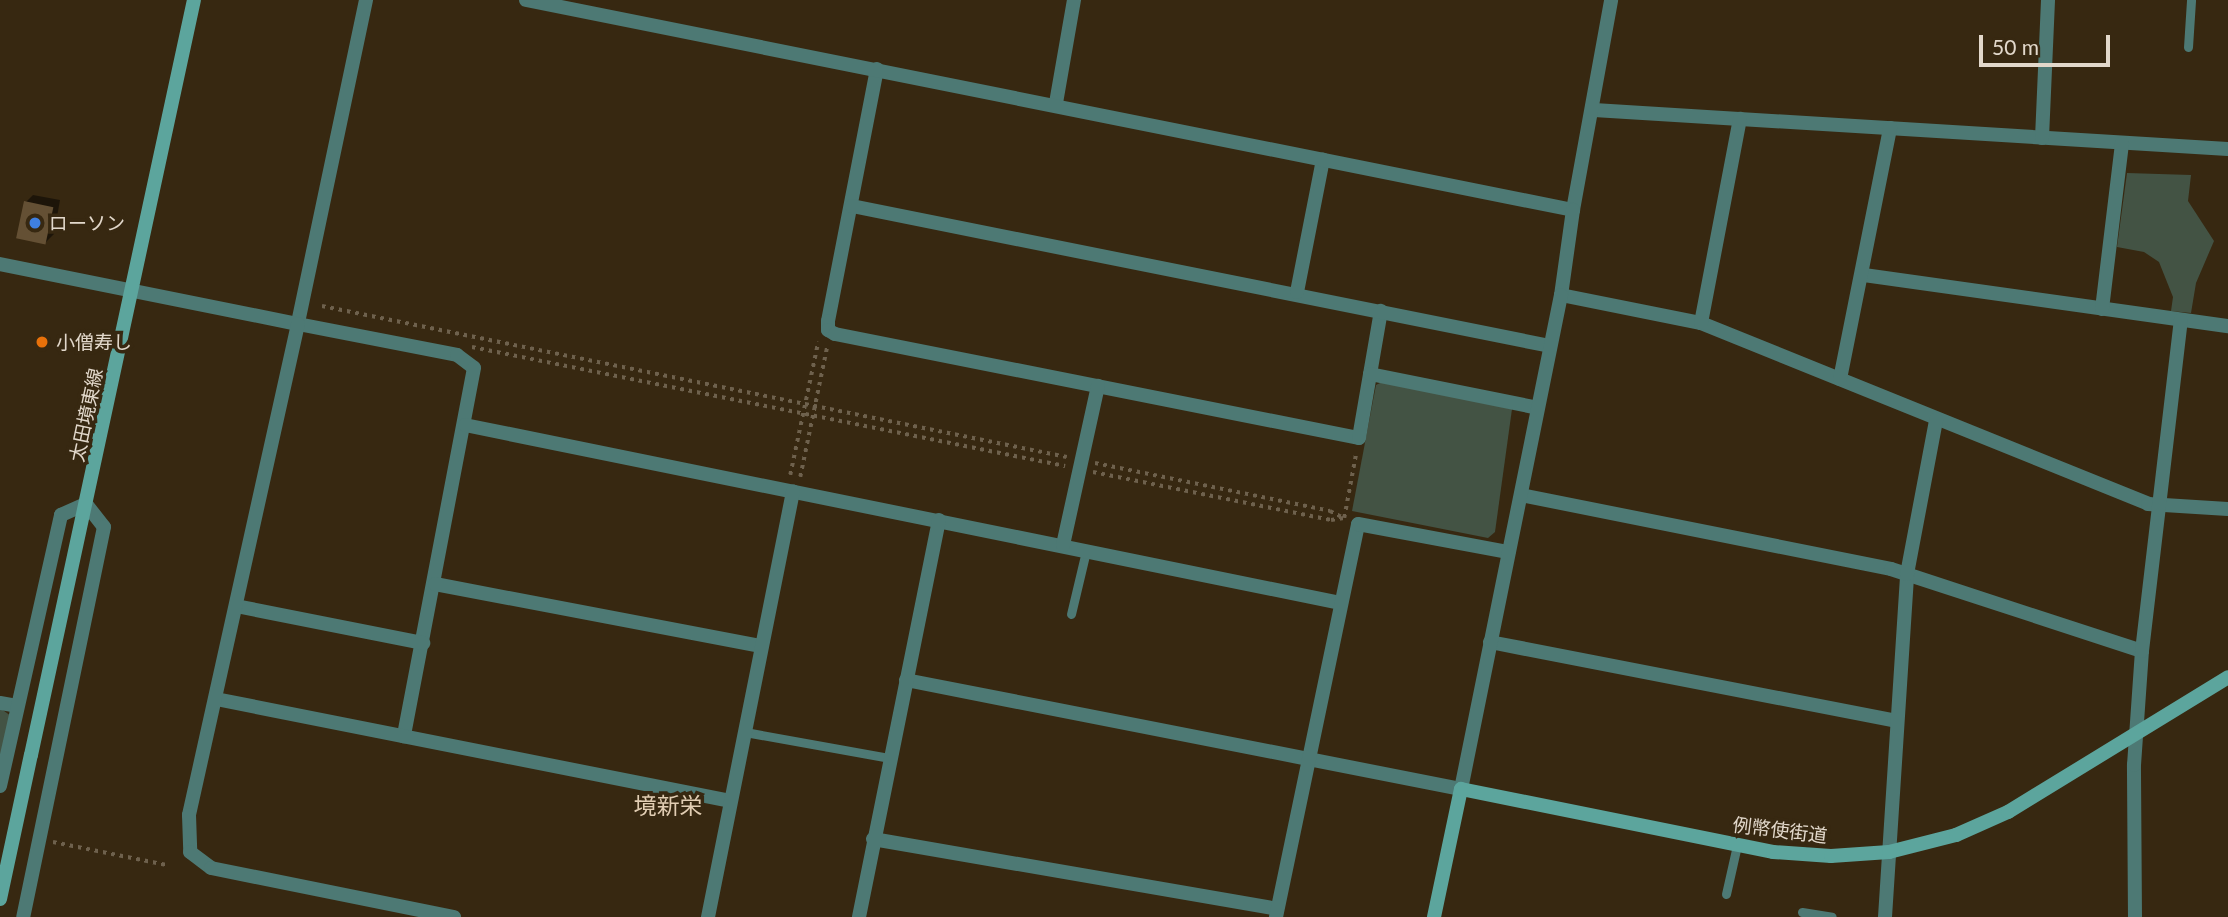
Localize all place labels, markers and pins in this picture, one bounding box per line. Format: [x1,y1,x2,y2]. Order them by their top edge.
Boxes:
place label: ローソン [49,212,125,234]
marker: ローソン [27,215,43,231]
place label: 小僧寿し [56,331,132,353]
marker: 小僧寿し [34,334,50,350]

